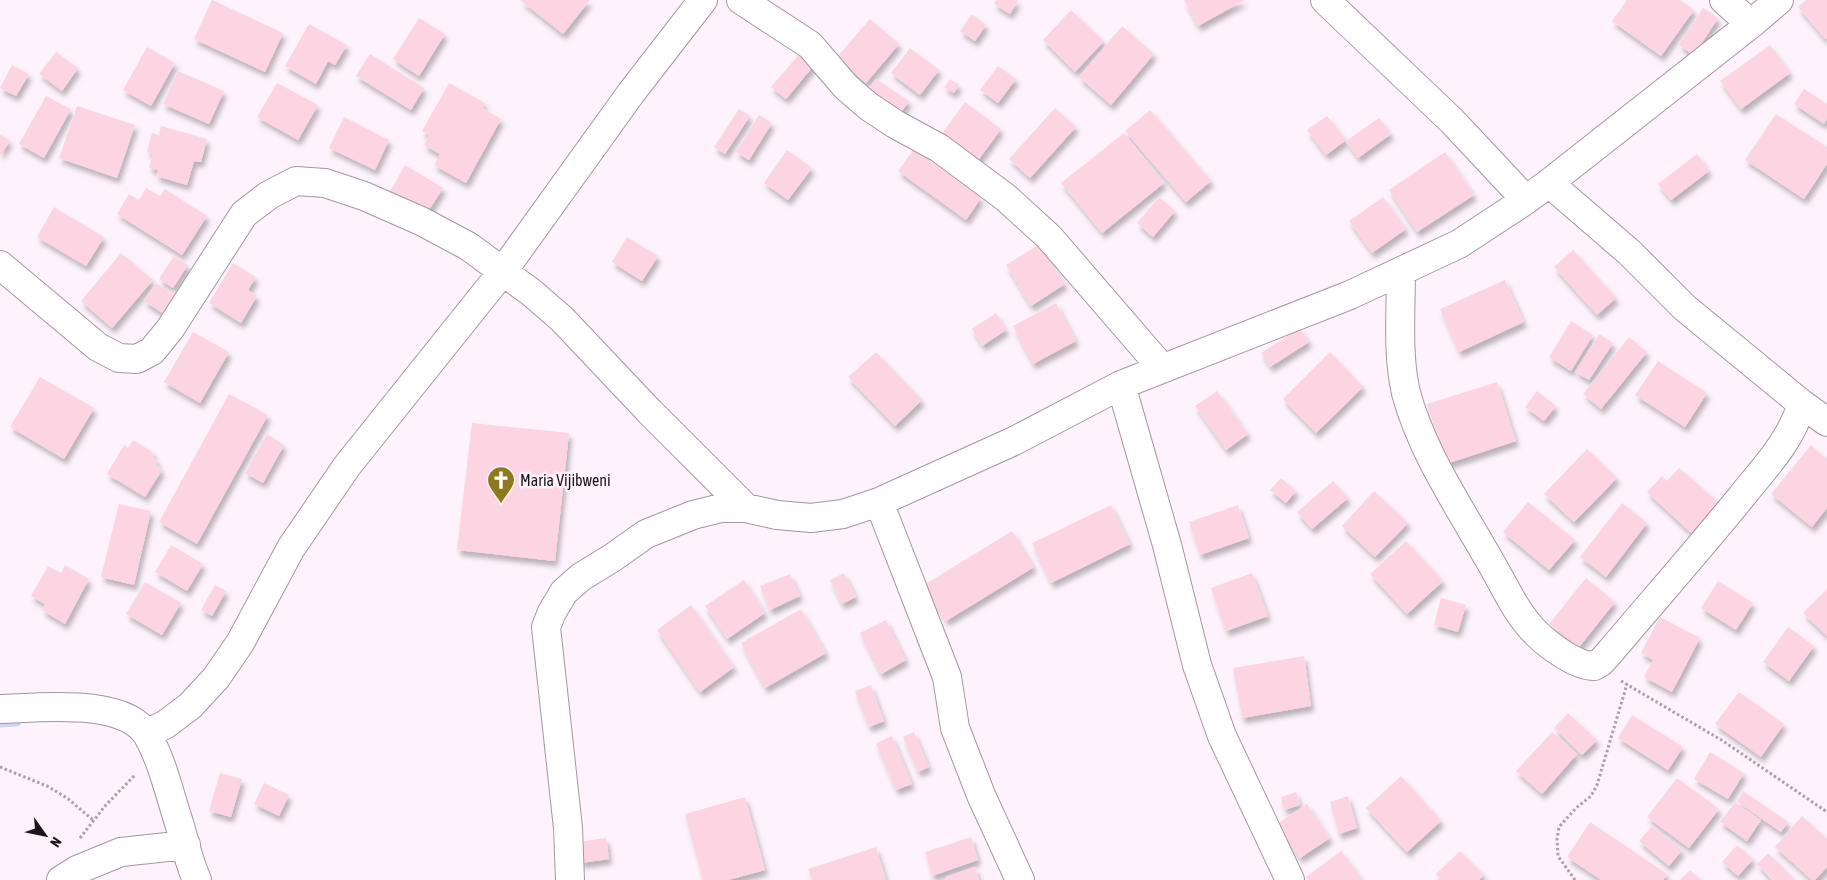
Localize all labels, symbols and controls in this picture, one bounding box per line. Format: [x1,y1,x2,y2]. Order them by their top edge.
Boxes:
church icon: Maria Vijibweni [486,465,516,504]
place label: Maria Vijibweni [520,471,611,490]
north arrow [20,810,70,860]
text: N [47,834,65,850]

